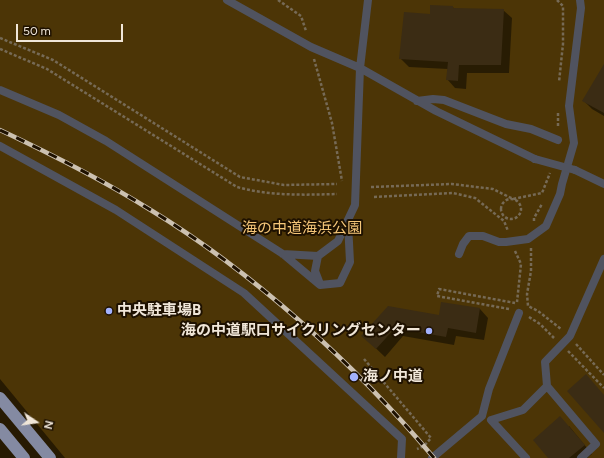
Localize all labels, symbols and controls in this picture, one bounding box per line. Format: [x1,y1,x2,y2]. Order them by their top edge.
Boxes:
scale bar [18,16,125,42]
text: 50 m [23,24,51,38]
park label: 海の中道海浜公園 [242,220,362,238]
place label: 中央駐車場B [117,302,201,320]
marker: 中央駐車場B [104,306,114,316]
place label: 海の中道駅口サイクリングセンター [181,322,421,340]
marker: 海の中道駅口サイクリングセンター [424,326,434,336]
place label: 海ノ中道 [363,368,423,386]
marker: 海ノ中道 [348,371,360,383]
north arrow [16,402,56,442]
text: N [41,419,55,430]

